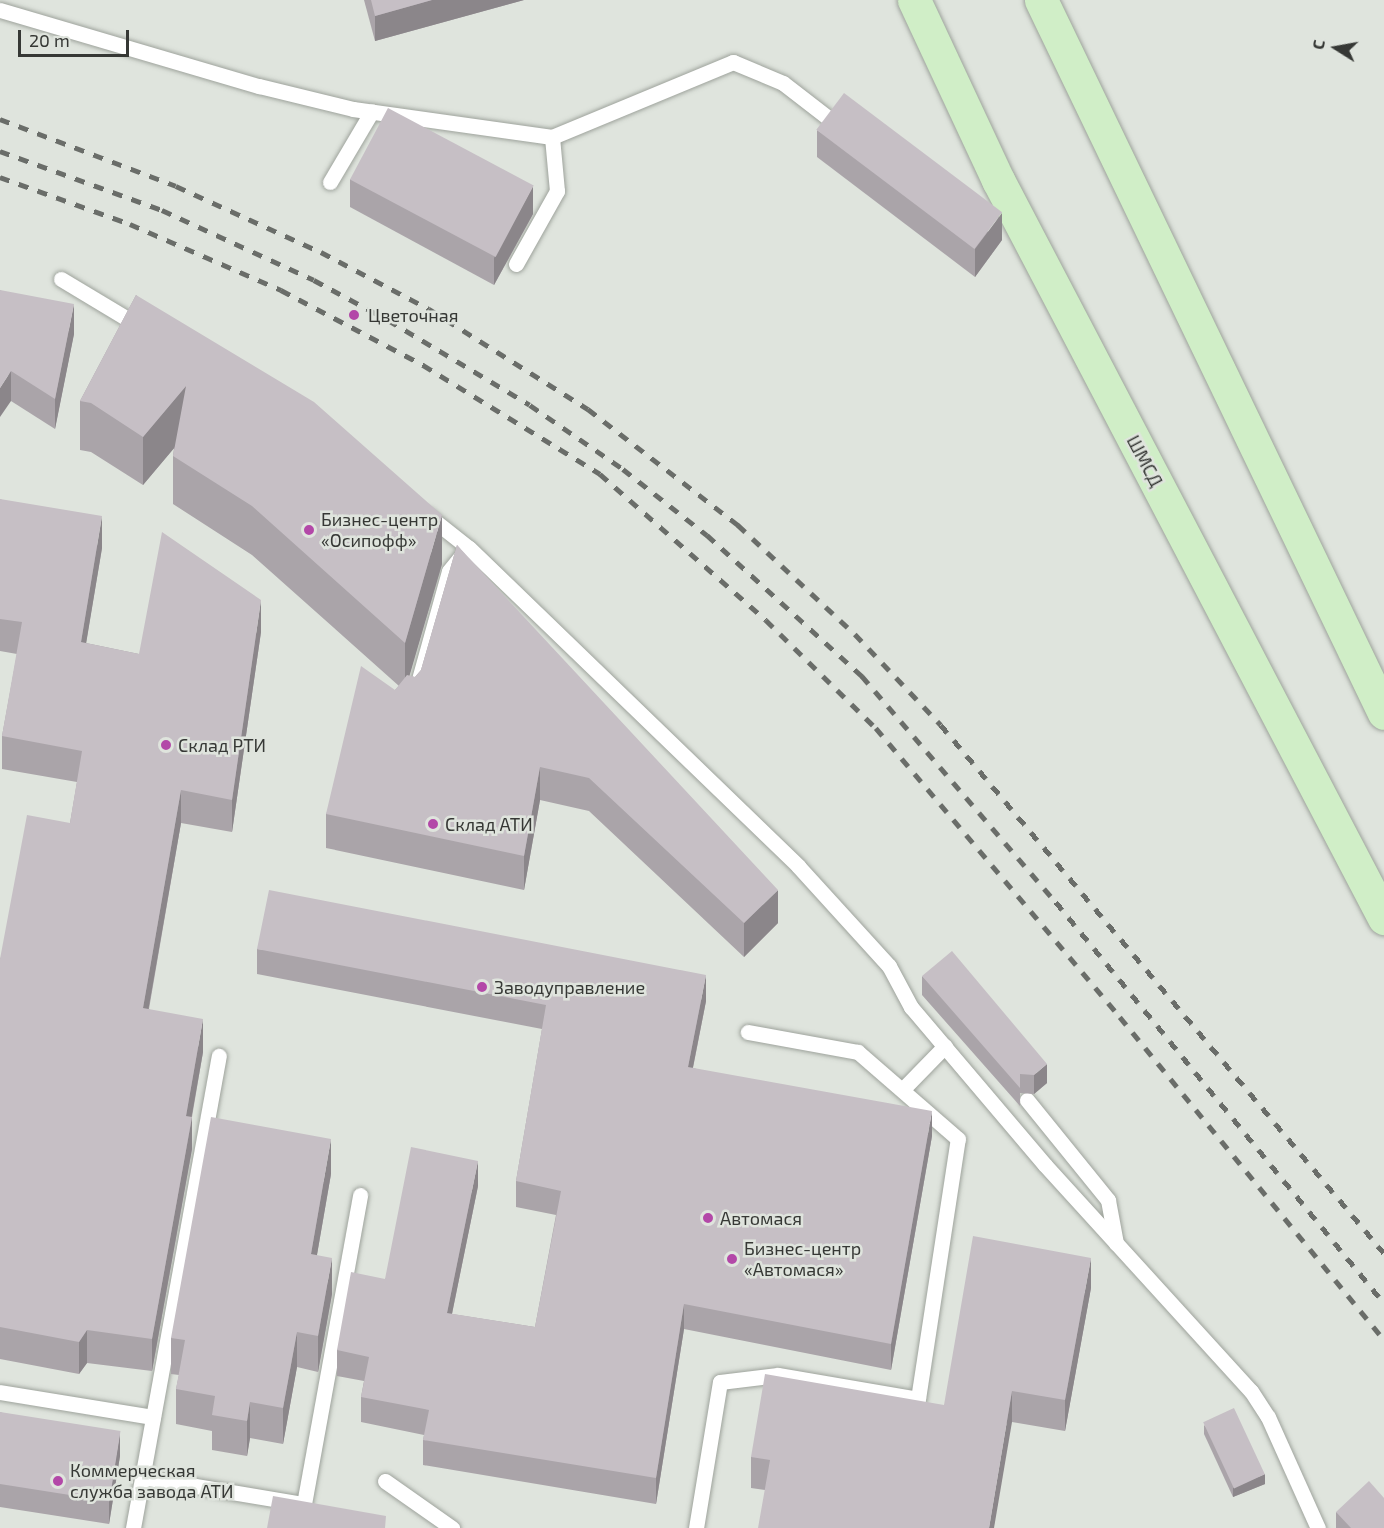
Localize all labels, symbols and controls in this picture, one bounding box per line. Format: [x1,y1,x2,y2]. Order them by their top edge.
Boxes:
scale bar [21,18,132,56]
north arrow [1306,18,1366,78]
text: 20 m [29,29,70,51]
text: С [1308,38,1328,51]
place label: Цветочная [368,304,458,326]
marker: Цветочная [345,306,363,324]
street label: ШМСД [1122,432,1168,490]
place label: Бизнес-центр «Осипофф» [321,509,438,552]
marker: Бизнес-центр «Осипофф» [302,523,316,537]
place label: Склад РТИ [178,734,266,756]
marker: Склад РТИ [159,738,173,752]
place label: Склад АТИ [445,813,533,835]
marker: Склад АТИ [426,817,440,831]
place label: Заводуправление [494,976,645,998]
marker: Заводуправление [475,980,489,994]
place label: Автомася [720,1207,802,1229]
marker: Автомася [701,1211,715,1225]
place label: Бизнес-центр «Автомася» [744,1238,861,1280]
marker: Бизнес-центр «Автомася» [725,1252,739,1266]
place label: Коммерческая служба завода АТИ [70,1460,233,1502]
marker: Коммерческая служба завода АТИ [51,1474,65,1488]

